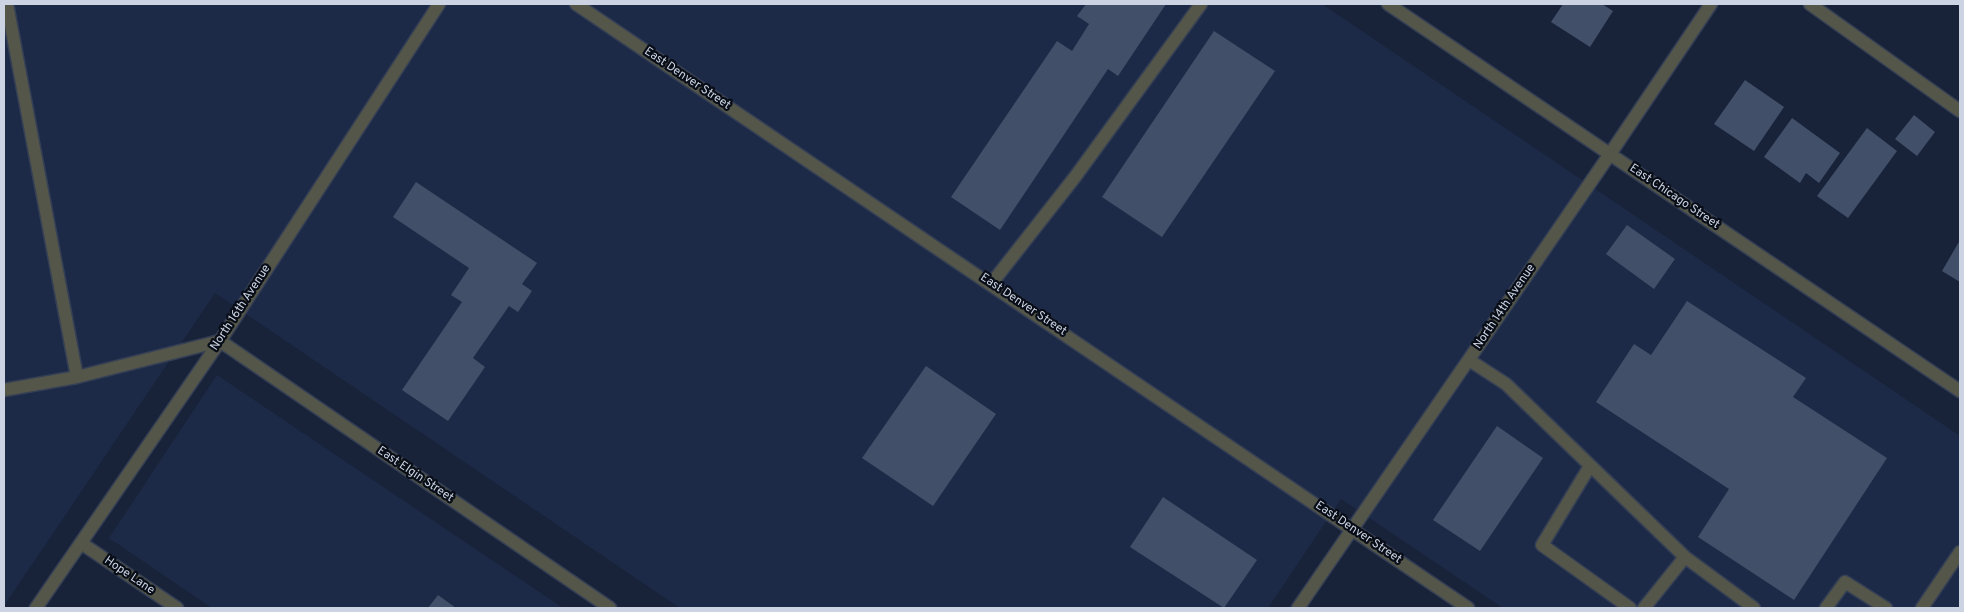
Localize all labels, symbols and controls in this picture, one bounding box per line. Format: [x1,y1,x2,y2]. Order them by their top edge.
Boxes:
street label: East Denver Street [641,45,733,113]
street label: East Chicago Street [1626,162,1722,232]
street label: North 16th Avenue [208,262,274,354]
street label: North 14th Avenue [1471,262,1539,352]
street label: East Denver Street [977,271,1069,339]
street label: East Elgin Street [374,444,456,506]
street label: East Denver Street [1312,499,1404,567]
street label: Hope Lane [101,554,157,598]

